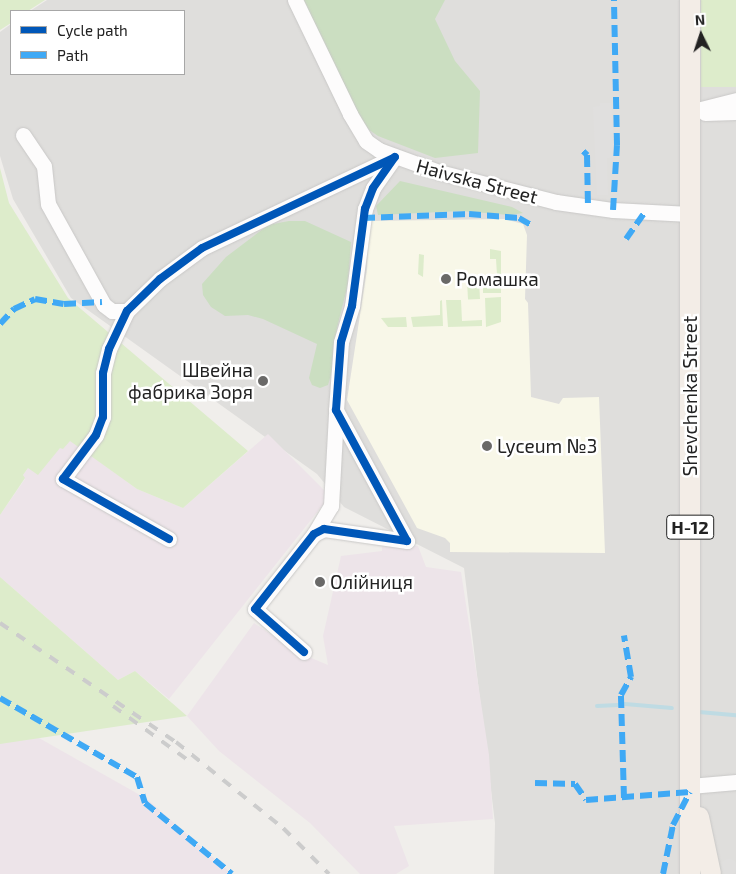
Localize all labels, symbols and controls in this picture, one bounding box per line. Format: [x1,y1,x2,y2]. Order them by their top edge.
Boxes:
legend [10,10,185,75]
north arrow [676,10,726,60]
text: N [694,11,706,28]
text: Cycle path [57,21,128,39]
text: Path [57,46,88,64]
street label: Haivska Street [414,154,540,208]
place label: Ромашка [456,268,539,290]
marker: Ромашка [440,273,452,285]
street label: Shevchenka Street [679,316,701,476]
place label: Швейна фабрика Зоря [128,359,253,403]
marker: Швейна фабрика Зоря [257,375,269,387]
place label: Lyceum №3 [497,435,597,457]
marker: Lyceum №3 [481,440,493,452]
road number: Н-12 [665,512,715,542]
place label: Олійниця [330,571,413,593]
marker: Олійниця [314,576,326,588]

